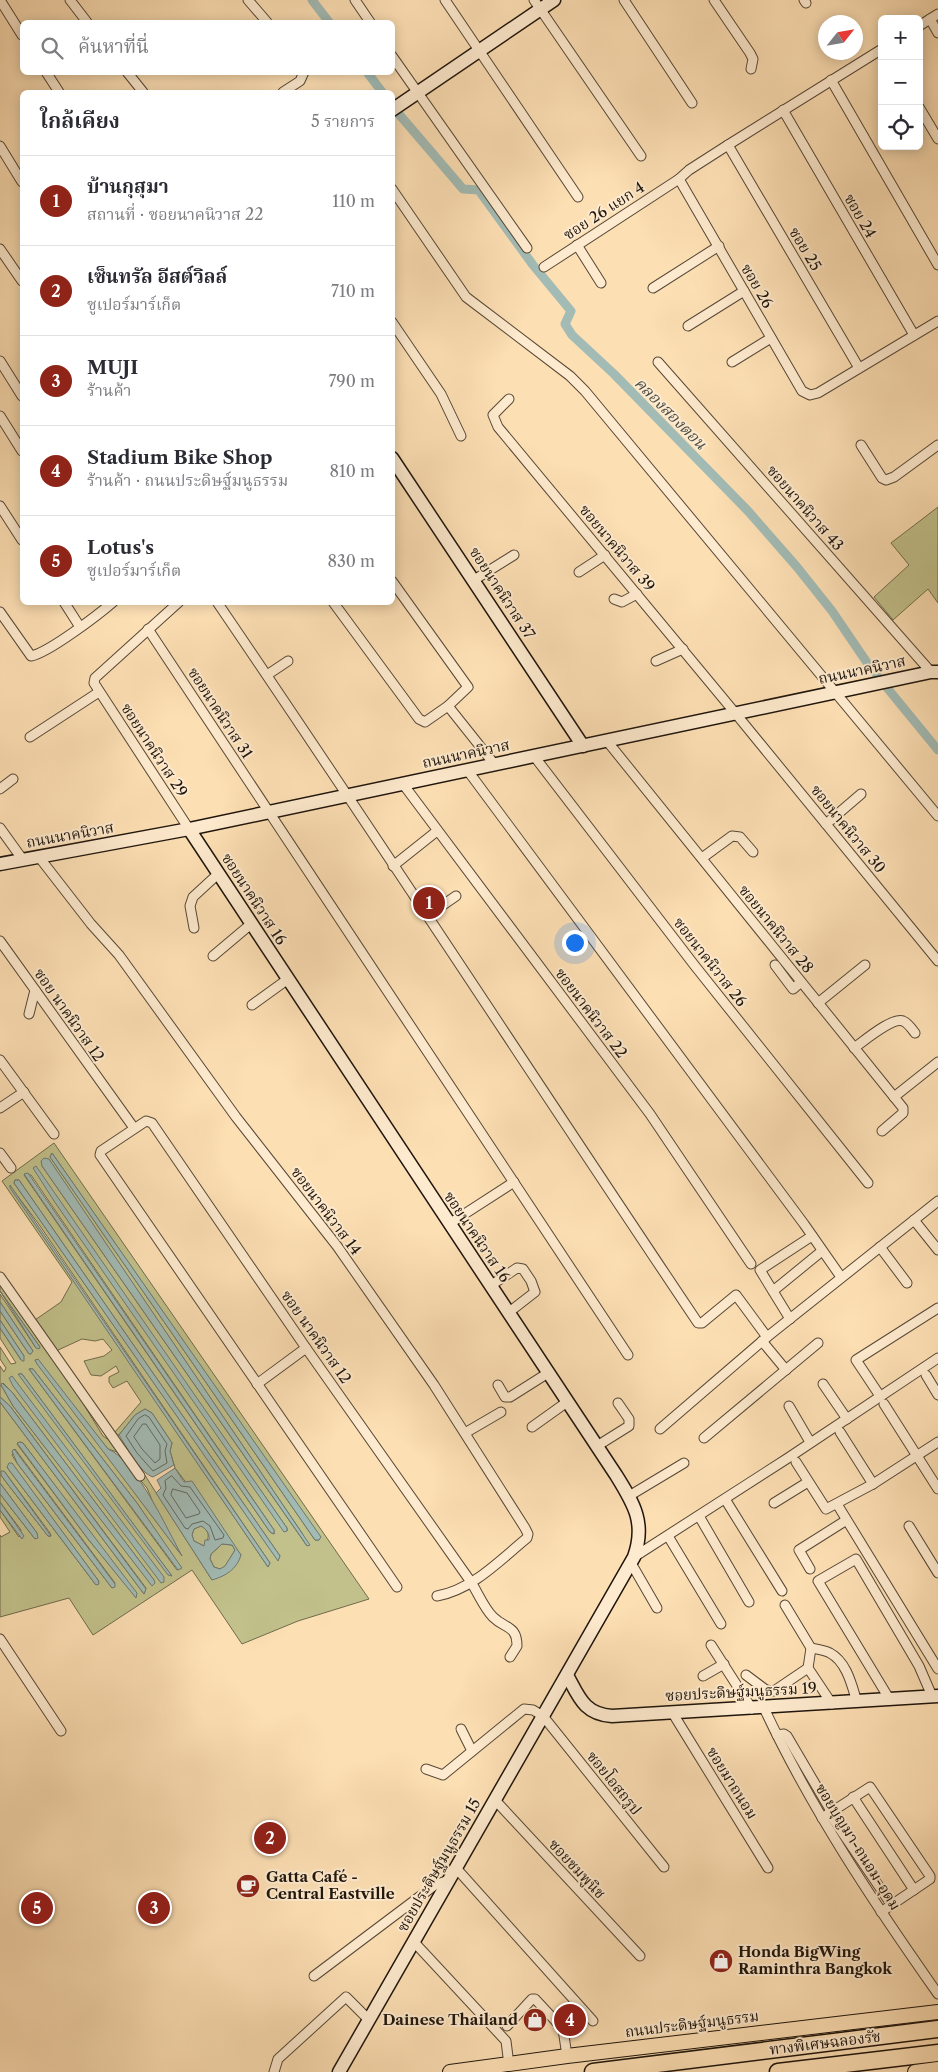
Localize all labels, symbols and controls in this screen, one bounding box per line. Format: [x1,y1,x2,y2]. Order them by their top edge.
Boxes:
north arrow [818,15,863,60]
map controls [878,15,923,150]
button: + [878,15,923,60]
search box [20,20,395,75]
icon: search [38,34,66,62]
text: ค้นหาที่นี่ [78,35,149,58]
button: − [878,60,923,105]
button: locate [878,105,923,150]
text: ใกล้เคียง [40,108,120,133]
text: 5 รายการ [311,111,375,131]
text: บ้านกุสุมา [87,175,169,198]
street label: ซอย 26 แยก 4 [560,177,648,244]
street label: ซอย 24 [840,190,881,241]
text: 1 [52,191,60,211]
text: 110 m [332,191,375,211]
text: สถานที่ · ซอยนาคนิวาส 22 [87,204,264,224]
street label: ซอย 25 [785,223,826,274]
street label: ซอย 26 [737,260,778,312]
text: เซ็นทรัล อีสต์วิลล์ [87,265,227,288]
text: 2 [51,281,61,301]
text: 710 m [331,281,375,301]
text: ซูเปอร์มาร์เก็ต [87,294,181,314]
text: MUJI [87,356,138,379]
text: 3 [51,371,61,391]
text: 790 m [328,371,375,391]
water label: คลองสองตอน [631,373,712,454]
text: ร้านค้า [87,380,131,400]
text: Stadium Bike Shop [87,446,273,469]
text: 4 [51,461,61,481]
text: 810 m [329,461,375,481]
street label: ซอยนาคนิวาส 43 [763,461,848,554]
text: ร้านค้า · ถนนประดิษฐ์มนูธรรม [87,470,288,490]
street label: ซอยนาคนิวาส 39 [576,500,659,595]
text: Lotus's [87,536,154,559]
street label: ซอยนาคนิวาส 37 [466,543,540,643]
text: 5 [52,551,60,571]
text: 830 m [327,551,375,571]
text: ซูเปอร์มาร์เก็ต [87,560,181,580]
street label: ถนนนาคนิวาส [817,651,907,688]
street label: ซอยนาคนิวาส 31 [184,663,257,763]
street label: ซอยนาคนิวาส 29 [117,699,192,800]
street label: ถนนนาคนิวาส [421,735,511,772]
street label: ซอยนาคนิวาส 30 [807,781,890,877]
street label: ถนนนาคนิวาส [25,817,115,852]
street label: ซอยนาคนิวาส 16 [218,849,291,948]
street label: ซอยนาคนิวาส 28 [735,881,818,977]
pin: 1 [413,884,445,922]
street label: ซอยนาคนิวาส 26 [670,913,751,1010]
your location [562,930,588,956]
street label: ซอย นาคนิวาส 12 [30,964,109,1065]
street label: ซอยนาคนิวาส 22 [551,964,631,1061]
street label: ซอยนาคนิวาส 14 [287,1163,366,1259]
street label: ซอยนาคนิวาส 16 [440,1188,515,1286]
street label: ซอย นาคนิวาส 12 [277,1286,356,1387]
street label: ซอยประดิษฐ์มนูธรรม 19 [665,1678,817,1706]
street label: ซอยมาถนอม [703,1743,762,1822]
street label: ซอยโอสถรูป [582,1746,647,1819]
street label: ซอยบุญมา-ถนอม-อุดม [810,1780,905,1915]
street label: ซอยประดิษฐ์มนูธรรม 15 [393,1795,485,1935]
pin: 2 [254,1819,286,1857]
street label: ซอยชมพูนิช [544,1835,610,1903]
place label: Gatta Café - Central Eastville [266,1867,395,1903]
cafe icon: Gatta Café - Central Eastville [235,1873,261,1899]
pin: 5 [21,1889,53,1927]
pin: 3 [138,1889,170,1927]
place label: Honda BigWing Raminthra Bangkok [738,1942,893,1978]
shop icon: Honda BigWing Raminthra Bangkok [708,1948,734,1974]
pin: 4 [554,2001,586,2039]
street label: ถนนประดิษฐ์มนูธรรม [624,2006,760,2042]
shop icon: Dainese Thailand [522,2007,548,2033]
place label: Dainese Thailand [382,2010,518,2029]
street label: ทางพิเศษฉลองรัช [768,2026,882,2059]

